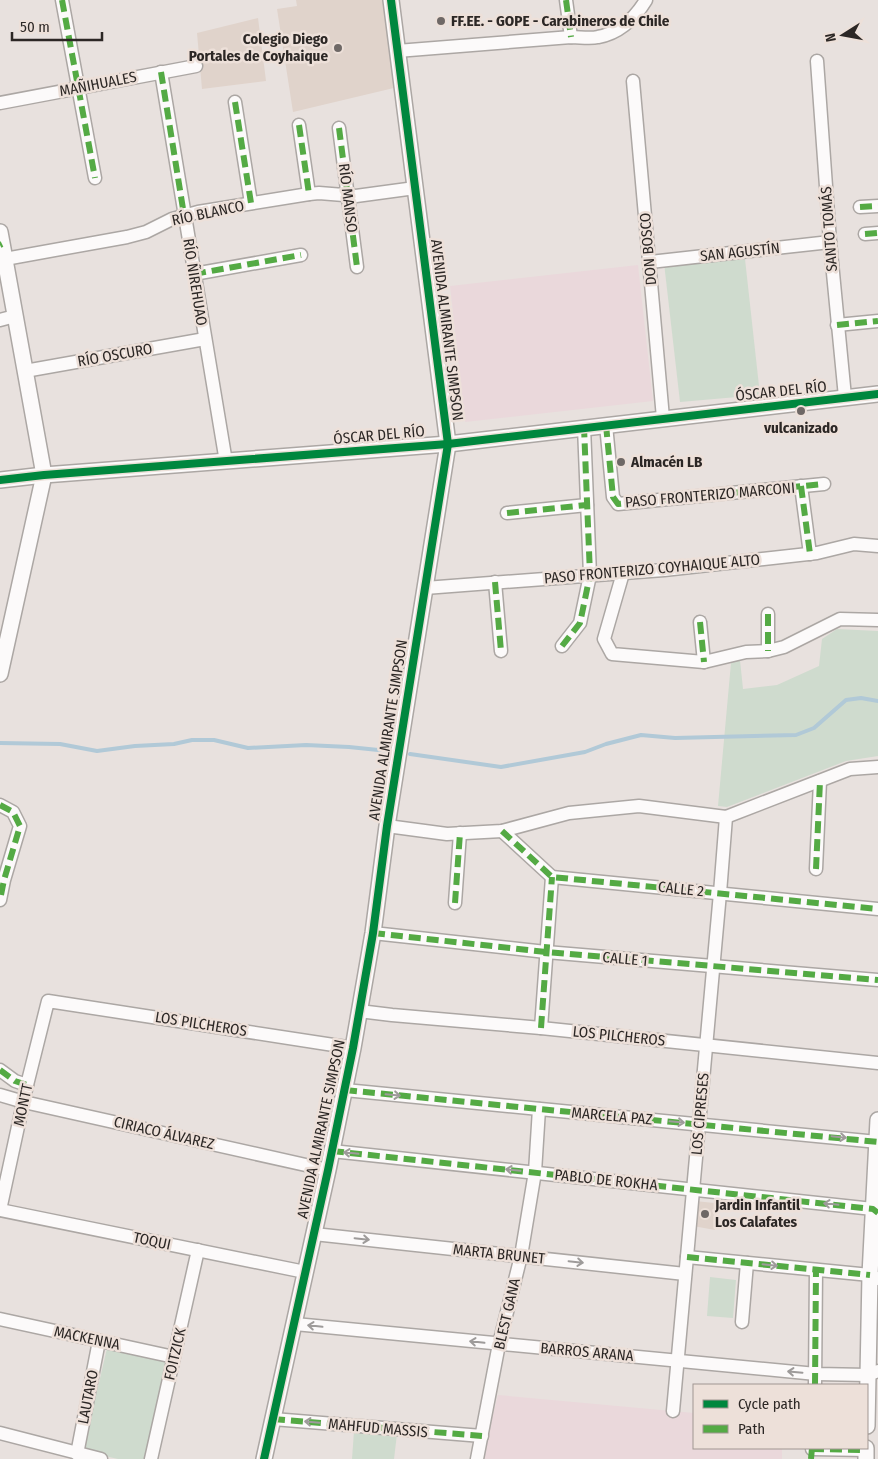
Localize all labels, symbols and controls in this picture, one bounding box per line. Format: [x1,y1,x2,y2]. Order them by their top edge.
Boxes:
scale bar [12,10,102,42]
north arrow [818,10,868,60]
place label: FF.EE. - GOPE - Carabineros de Chile [451,12,670,30]
marker: FF.EE. - GOPE - Carabineros de Chile [435,15,447,27]
text: 50 m [20,18,50,36]
place label: Colegio Diego Portales de Coyhaique [189,30,328,65]
text: N [822,32,840,43]
marker: Colegio Diego Portales de Coyhaique [332,42,344,54]
street label: MAÑIHUALES [58,68,138,100]
street label: RÍO MANSO [335,162,361,234]
street label: SANTO TOMÁS [817,186,841,272]
street label: RÍO BLANCO [170,197,246,229]
street label: DON BOSCO [636,212,660,286]
street label: RÍO ÑIREHUAO [179,237,211,327]
street label: AVENIDA ALMIRANTE SIMPSON [427,238,467,422]
street label: SAN AGUSTÍN [699,239,781,265]
street label: RÍO OSCURO [76,340,154,370]
street label: ÓSCAR DEL RÍO [735,377,827,405]
marker: vulcanizado [795,405,807,417]
place label: vulcanizado [763,419,838,437]
street label: ÓSCAR DEL RÍO [333,422,425,448]
place label: Almacén LB [630,453,703,471]
marker: Almacén LB [615,456,627,468]
street label: PASO FRONTERIZO MARCONI [624,479,796,511]
street label: PASO FRONTERIZO COYHAIQUE ALTO [543,551,761,587]
street label: AVENIDA ALMIRANTE SIMPSON [365,638,411,822]
street label: CALLE 2 [657,878,705,900]
street label: CALLE 1 [602,948,648,970]
street label: LOS PILCHEROS [154,1008,248,1040]
street label: LOS PILCHEROS [572,1022,666,1050]
street label: AVENIDA ALMIRANTE SIMPSON [293,1038,349,1220]
street label: LOS CIPRESES [687,1072,713,1156]
street label: MONTT [10,1082,36,1128]
one-way arrow [385,1090,401,1100]
street label: MARCELA PAZ [571,1103,653,1129]
street label: CIRIACO ÁLVAREZ [112,1113,216,1153]
one-way arrow [669,1117,685,1126]
one-way arrow [830,1132,846,1142]
one-way arrow [344,1148,360,1158]
one-way arrow [505,1165,521,1175]
street label: PABLO DE ROKHA [554,1166,659,1194]
place label: Jardin Infantil Los Calafates [714,1196,801,1231]
one-way arrow [823,1199,839,1209]
marker: Jardin Infantil Los Calafates [699,1208,711,1220]
street label: TOQUI [132,1228,172,1254]
one-way arrow [354,1234,370,1244]
street label: MARTA BRUNET [452,1240,546,1268]
one-way arrow [567,1257,583,1267]
one-way arrow [762,1260,778,1270]
street label: BLEST GANA [490,1276,524,1351]
one-way arrow [307,1321,323,1331]
street label: MACKENNA [52,1322,122,1354]
street label: FOITZICK [160,1326,190,1382]
one-way arrow [469,1337,485,1346]
street label: BARROS ARANA [540,1339,634,1365]
one-way arrow [787,1367,803,1377]
street label: LAUTARO [74,1368,102,1426]
legend [693,1384,868,1449]
text: Cycle path [738,1395,801,1413]
street label: MAHFUD MASSIS [327,1415,429,1441]
one-way arrow [304,1418,320,1427]
text: Path [738,1420,765,1438]

